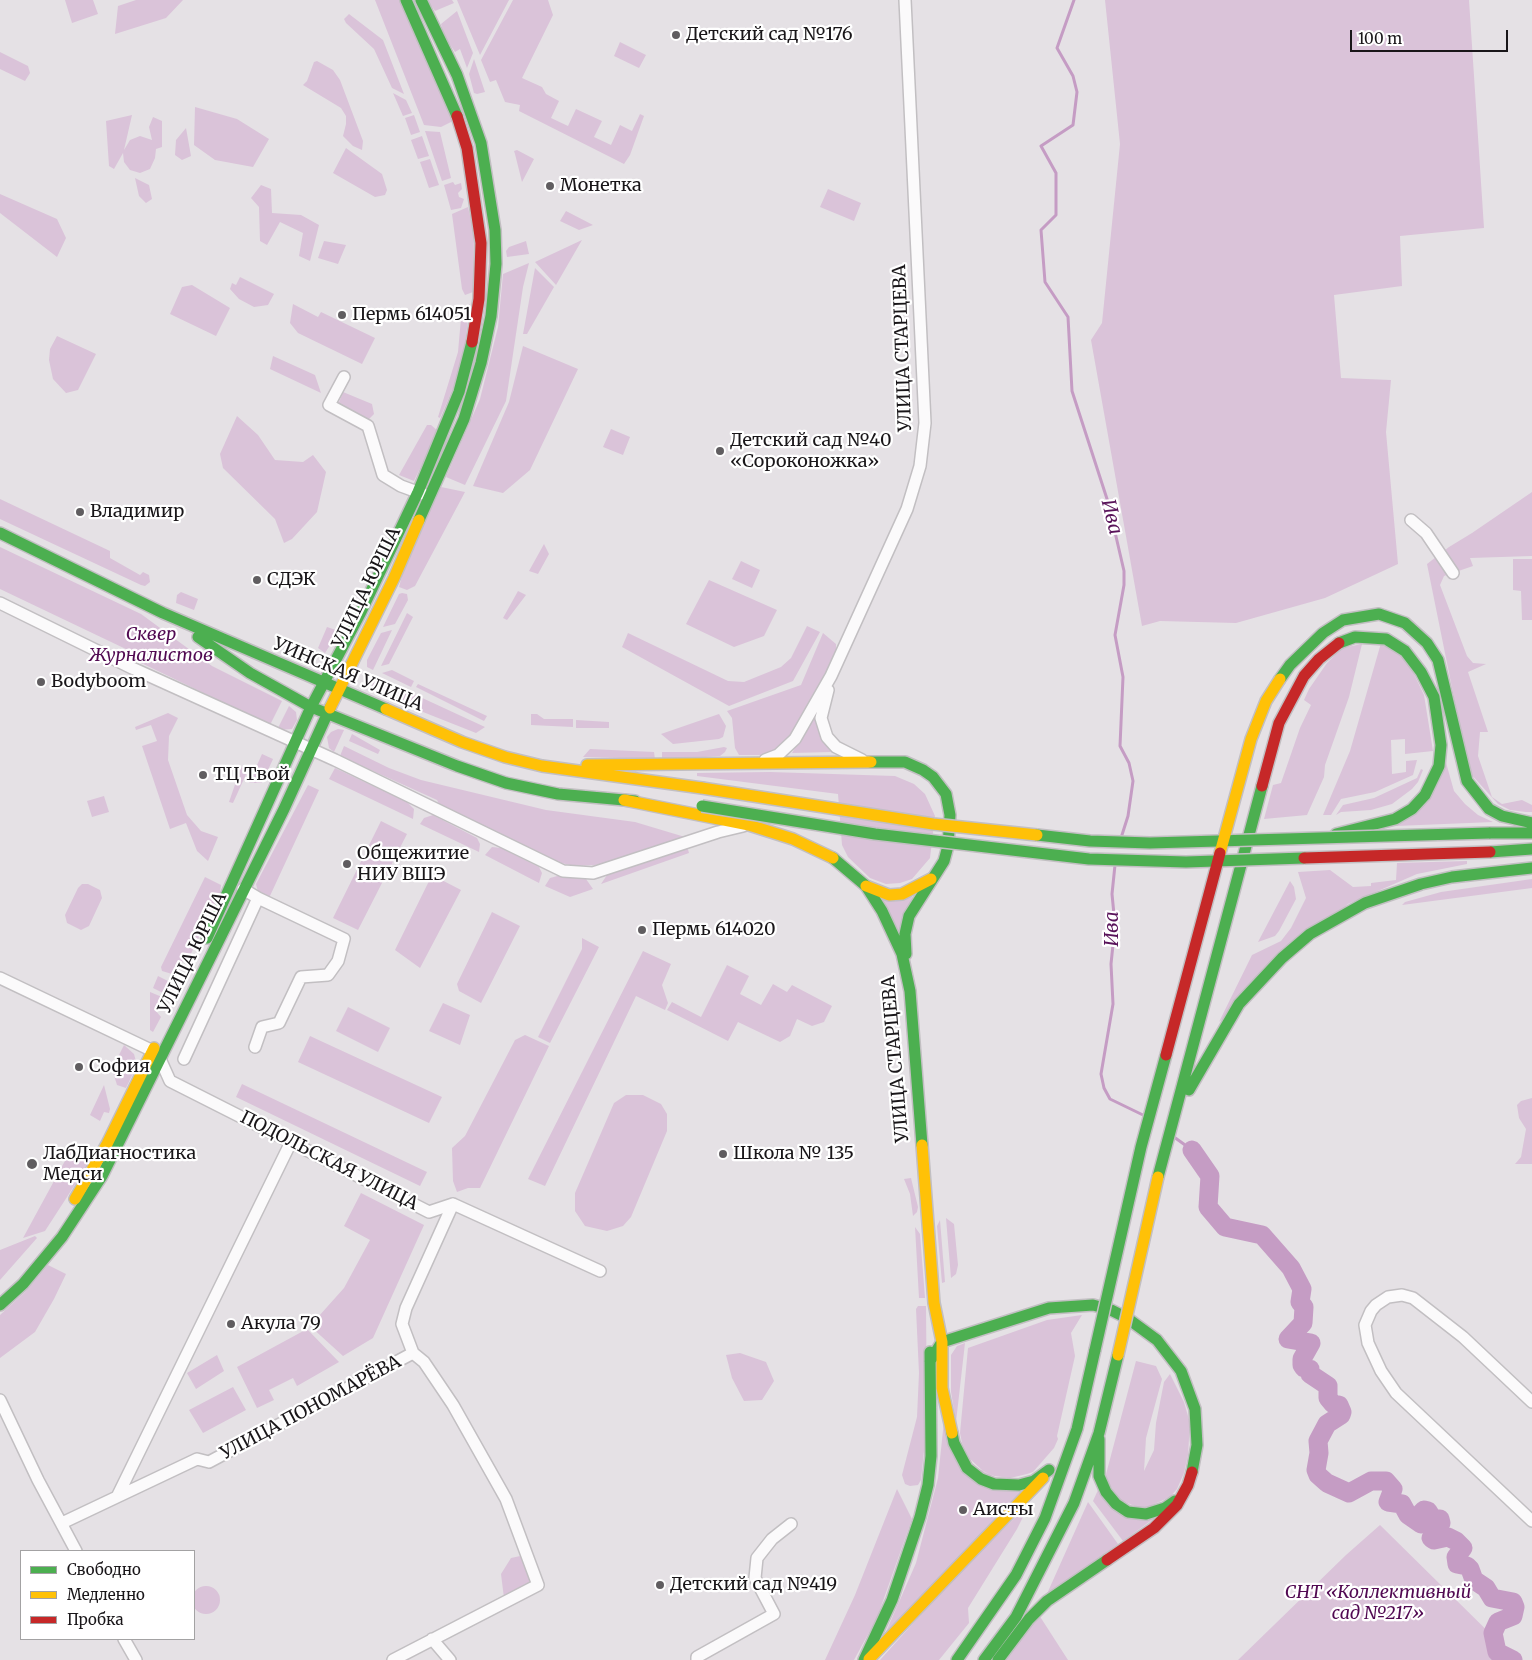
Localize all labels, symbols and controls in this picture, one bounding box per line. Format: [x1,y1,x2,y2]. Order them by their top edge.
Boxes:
scale bar [1352,20,1510,52]
place label: Детский сад №176 [686,24,853,46]
marker: Детский сад №176 [670,29,682,41]
text: 100 m [1358,29,1402,48]
place label: Монетка [560,175,642,197]
marker: Монетка [544,180,556,192]
street label: УЛИЦА СТАРЦЕВА [889,264,917,432]
place label: Пермь 614051 [352,304,472,326]
marker: Пермь 614051 [336,309,348,321]
place label: Детский сад №40 «Сороконожка» [730,430,892,472]
marker: Детский сад №40 «Сороконожка» [714,445,726,457]
water label: Ива [1096,497,1126,537]
place label: Владимир [90,501,184,523]
marker: Владимир [74,506,86,518]
street label: УЛИЦА ЮРША [328,524,406,652]
place label: СДЭК [267,569,316,591]
marker: СДЭК [251,574,263,586]
park label: Сквер Журналистов [89,624,213,666]
street label: УИНСКАЯ УЛИЦА [270,634,426,716]
place label: Bodyboom [51,671,146,693]
marker: Bodyboom [35,676,47,688]
place label: ТЦ Твой [213,764,290,786]
marker: ТЦ Твой [197,769,209,781]
place label: Общежитие НИУ ВШЭ [357,843,469,886]
marker: Общежитие НИУ ВШЭ [341,858,353,870]
street label: УЛИЦА ЮРША [154,889,232,1017]
water label: Ива [1102,911,1124,947]
place label: Пермь 614020 [652,919,776,941]
marker: Пермь 614020 [636,924,648,936]
street label: УЛИЦА СТАРЦЕВА [878,975,914,1143]
place label: София [89,1056,150,1078]
marker: София [73,1061,85,1073]
street label: ПОДОЛЬСКАЯ УЛИЦА [236,1107,422,1215]
place label: ЛабДиагностика Медси [43,1143,196,1186]
place label: Школа № 135 [733,1143,854,1165]
marker: Школа № 135 [717,1148,729,1160]
marker: ЛабДиагностика Медси [25,1157,39,1171]
place label: Акула 79 [241,1313,321,1335]
marker: Акула 79 [225,1318,237,1330]
street label: УЛИЦА ПОНОМАРЁВА [217,1351,405,1465]
place label: Аисты [973,1499,1034,1521]
marker: Аисты [957,1504,969,1516]
legend [20,1550,195,1640]
text: Свободно [67,1560,141,1579]
place label: Детский сад №419 [670,1574,837,1596]
marker: Детский сад №419 [654,1579,666,1591]
park label: СНТ «Коллективный сад №217» [1285,1582,1471,1625]
text: Медленно [67,1585,145,1604]
text: Пробка [67,1610,124,1629]

